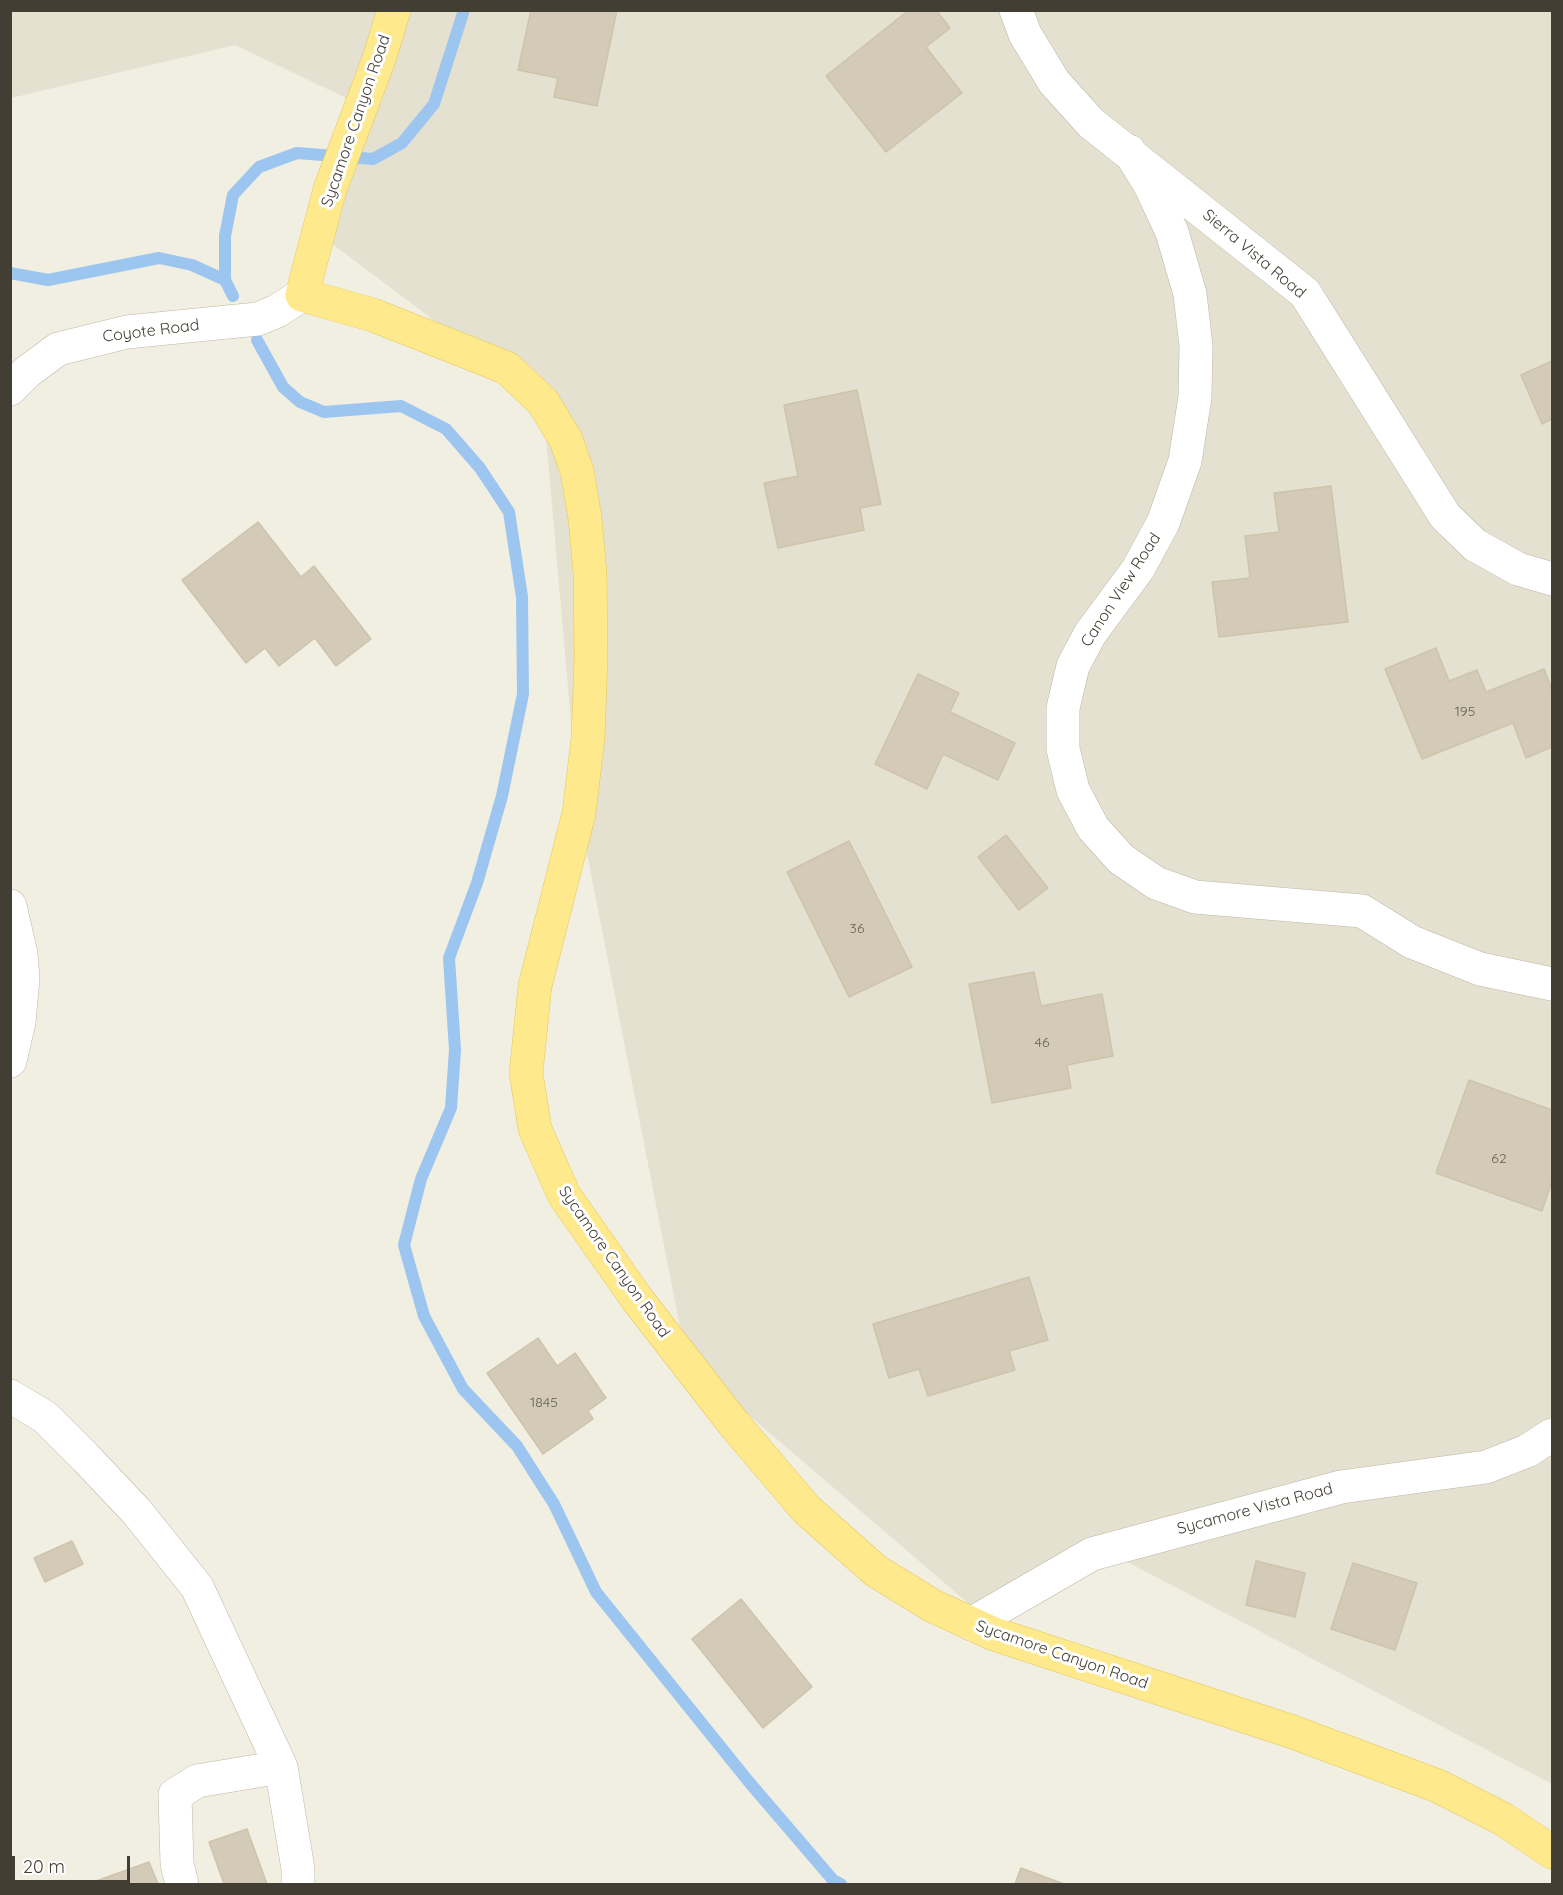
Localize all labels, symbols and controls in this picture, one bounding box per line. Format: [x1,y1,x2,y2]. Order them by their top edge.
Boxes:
street label: Sycamore Canyon Road [317,32,395,210]
street label: Sierra Vista Road [1199,205,1309,303]
street label: Coyote Road [102,316,200,346]
street label: Canon View Road [1077,529,1165,651]
house number: 195 [1455,704,1475,720]
house number: 36 [850,921,864,937]
house number: 46 [1035,1035,1049,1051]
house number: 62 [1491,1151,1507,1167]
street label: Sycamore Canyon Road [554,1182,674,1342]
house number: 1845 [530,1395,558,1411]
street label: Sycamore Vista Road [1175,1479,1335,1539]
street label: Sycamore Canyon Road [973,1616,1151,1694]
scale bar [15,1844,134,1882]
text: 20 m [23,1855,65,1878]

